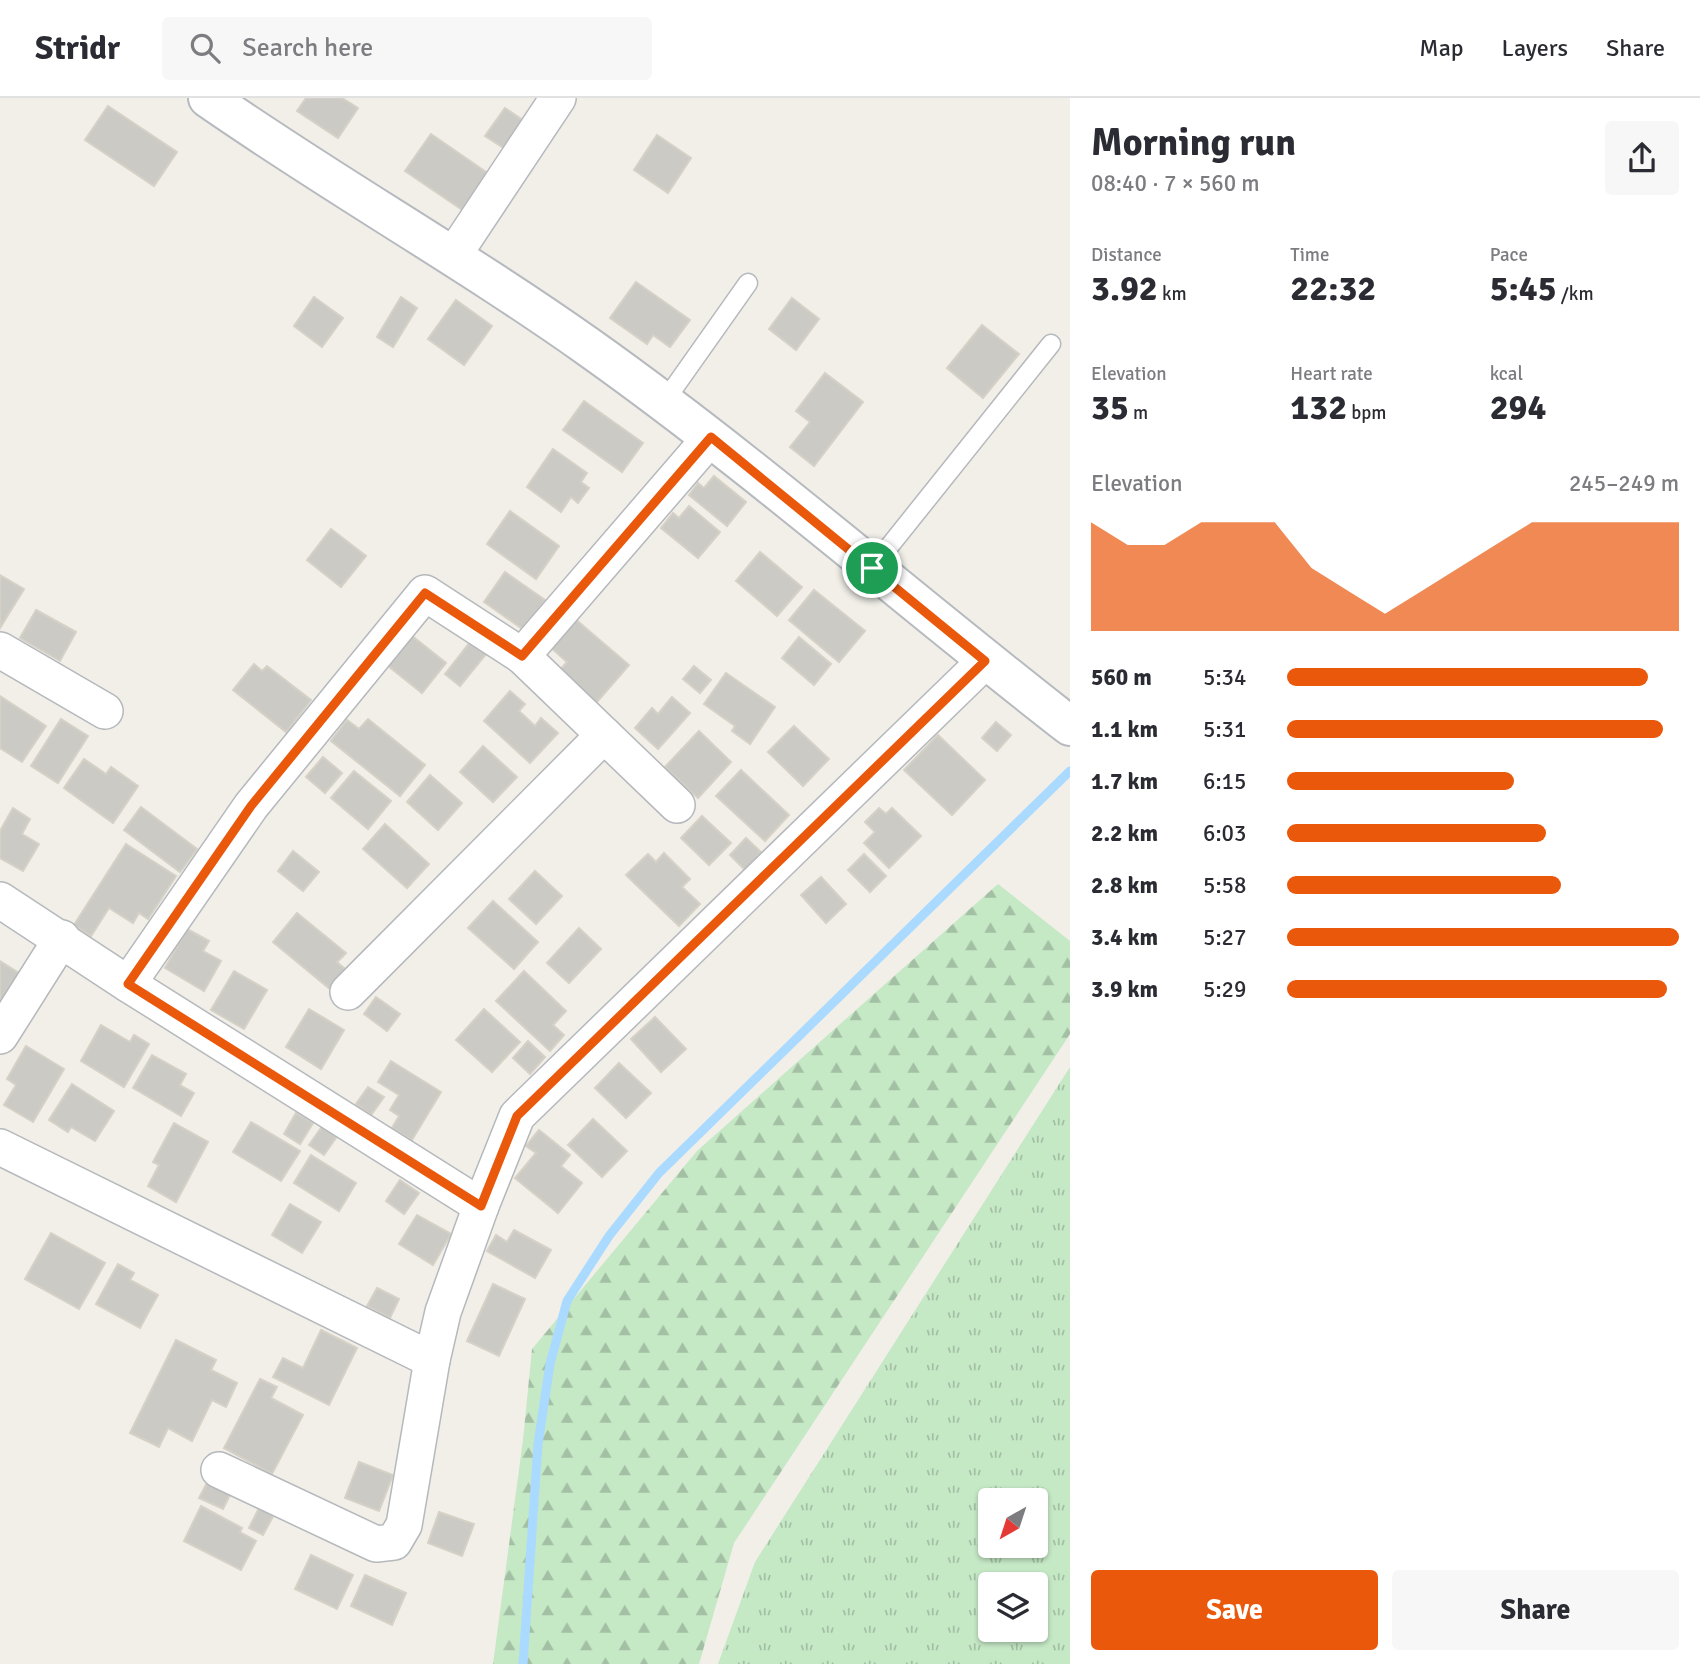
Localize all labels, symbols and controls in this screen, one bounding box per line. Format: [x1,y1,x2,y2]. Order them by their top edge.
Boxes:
search box [162,17,652,80]
text: Stridr [35,28,120,69]
icon: search [186,29,224,67]
text: Search here [242,32,373,64]
text: Map [1419,33,1464,63]
text: Layers [1502,33,1568,63]
text: Share [1606,33,1665,63]
text: Morning run [1091,119,1296,166]
button: share [1605,121,1679,195]
text: 08:40 · 7 × 560 m [1091,169,1260,198]
text: Distance [1091,243,1162,267]
text: Time [1290,243,1329,267]
text: Pace [1490,243,1528,267]
text: 3.92 [1091,267,1158,310]
text: 22:32 [1290,267,1376,310]
text: 5:45 [1490,267,1557,310]
text: km [1158,282,1187,306]
text: /km [1557,282,1594,306]
text: Elevation [1091,362,1167,386]
text: Heart rate [1290,362,1373,386]
text: kcal [1490,362,1523,386]
text: 35 [1091,386,1129,429]
text: 132 [1290,386,1347,429]
text: 294 [1490,386,1546,429]
text: m [1129,401,1148,425]
text: bpm [1347,401,1386,425]
text: Elevation [1091,469,1183,498]
text: 245–249 m [1569,469,1679,498]
pin [842,538,902,598]
icon: arrive [853,549,891,587]
text: 560 m [1091,663,1152,692]
text: 5:34 [1203,663,1246,692]
text: 1.1 km [1091,715,1158,744]
text: 5:31 [1203,715,1246,744]
text: 1.7 km [1091,767,1158,796]
text: 6:15 [1203,767,1246,796]
text: 2.2 km [1091,819,1158,848]
text: 6:03 [1203,819,1246,848]
text: 2.8 km [1091,871,1158,900]
text: 5:58 [1203,871,1246,900]
text: 3.4 km [1091,923,1158,952]
text: 5:27 [1203,923,1246,952]
text: 3.9 km [1091,975,1158,1004]
text: 5:29 [1203,975,1246,1004]
north arrow [978,1488,1048,1558]
map controls [978,1488,1048,1642]
button: Save [1091,1570,1378,1650]
button: Share [1392,1570,1679,1650]
button: layers [978,1572,1048,1642]

